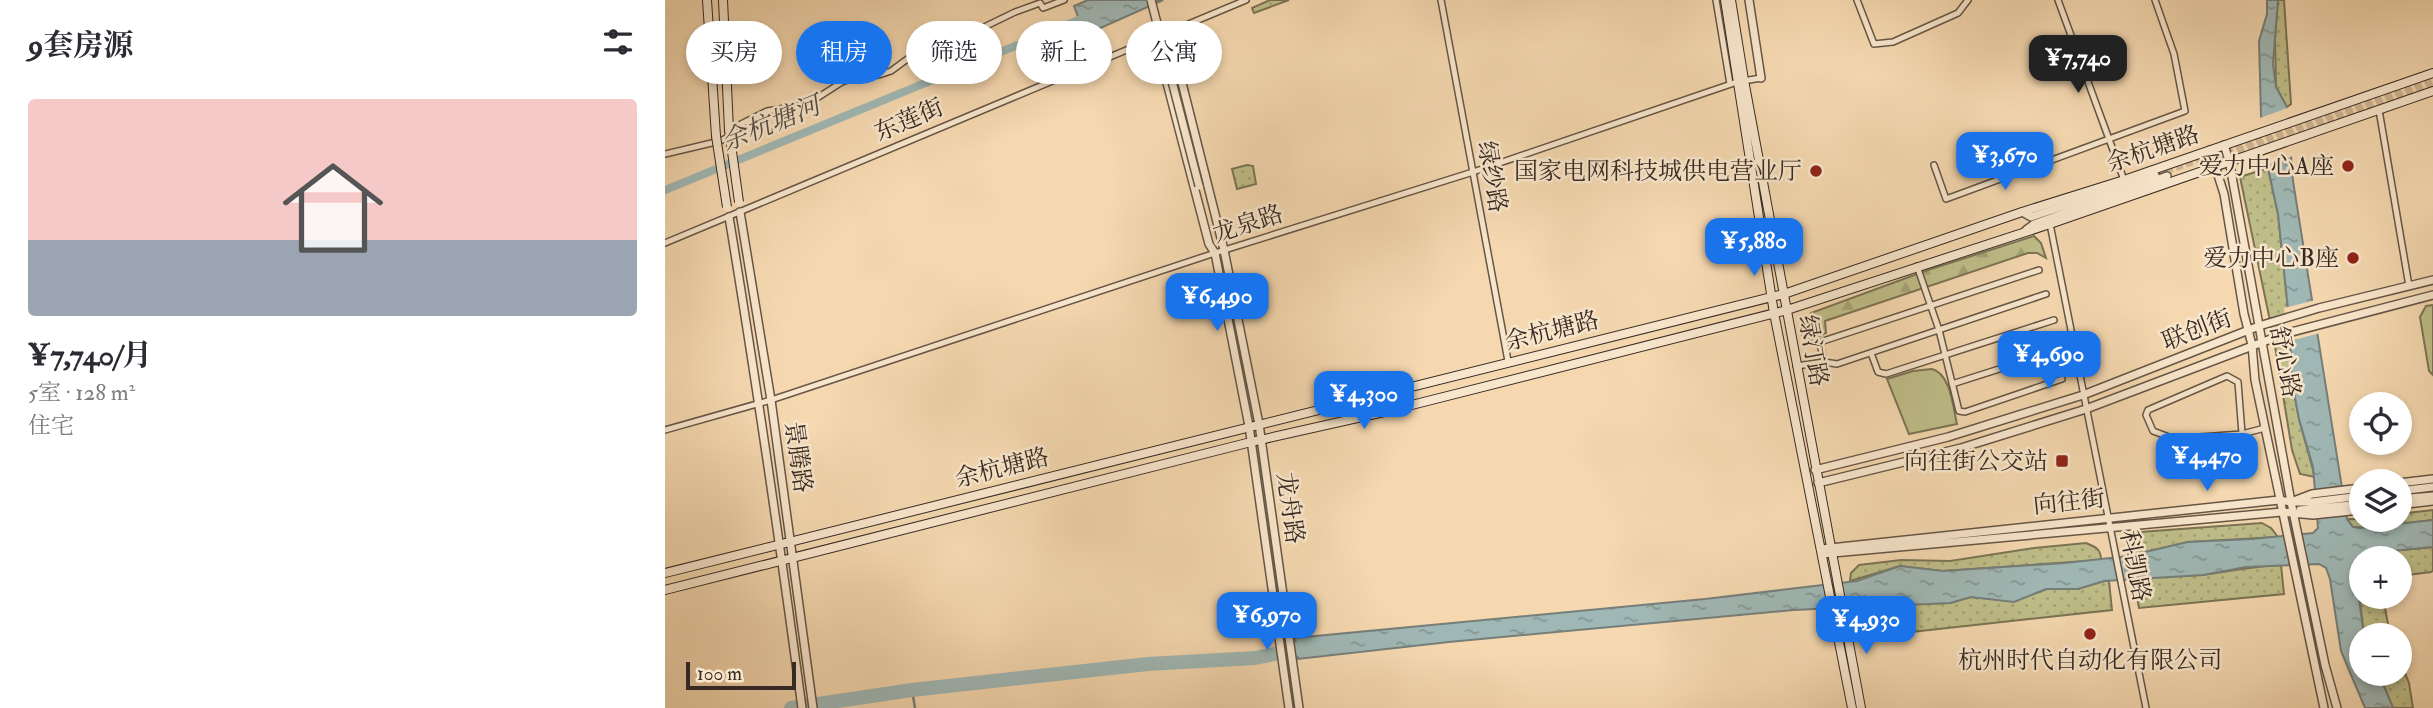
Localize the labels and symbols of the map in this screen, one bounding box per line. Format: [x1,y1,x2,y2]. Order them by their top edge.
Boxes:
pin: ¥7,740 [2021,36,2135,95]
water label: 余杭塘河 [717,88,829,158]
street label: 东莲街 [870,92,948,148]
street label: 余杭塘路 [2103,119,2203,179]
pin: ¥3,670 [1948,132,2062,192]
street label: 绿纱路 [1470,139,1514,215]
place label: 爱力中心A座 [2199,151,2334,182]
place label: 国家电网科技城供电营业厅 [1514,156,1802,187]
marker: 爱力中心A座 [2340,158,2356,174]
marker: 国家电网科技城供电营业厅 [1808,163,1824,179]
street label: 龙泉路 [1209,198,1287,250]
pin: ¥5,880 [1697,218,1811,278]
place label: 爱力中心B座 [2203,243,2339,274]
marker: 爱力中心B座 [2345,250,2361,266]
pin: ¥6,490 [1160,274,1274,333]
street label: 联创街 [2158,303,2236,357]
street label: 余杭塘路 [1502,304,1602,358]
street label: 绿汀路 [1791,313,1835,389]
street label: 舒心路 [2263,324,2307,400]
pin: ¥4,690 [1992,332,2106,391]
pin: ¥4,300 [1307,372,1421,431]
street label: 景腾路 [778,419,818,495]
pin: ¥4,470 [2150,434,2264,493]
street label: 余杭塘路 [952,441,1052,495]
place label: 向往街公交站 [1904,446,2048,477]
marker: 向往街公交站 [2054,453,2070,469]
street label: 龙舟路 [1270,470,1310,546]
street label: 向往街 [2032,483,2106,521]
street label: 科凯路 [2113,528,2157,604]
pin: ¥6,970 [1210,592,1324,652]
pin: ¥4,930 [1809,596,1923,656]
marker: 杭州时代自动化有限公司 [2082,626,2098,642]
place label: 杭州时代自动化有限公司 [1958,645,2222,676]
scale bar [686,659,796,691]

